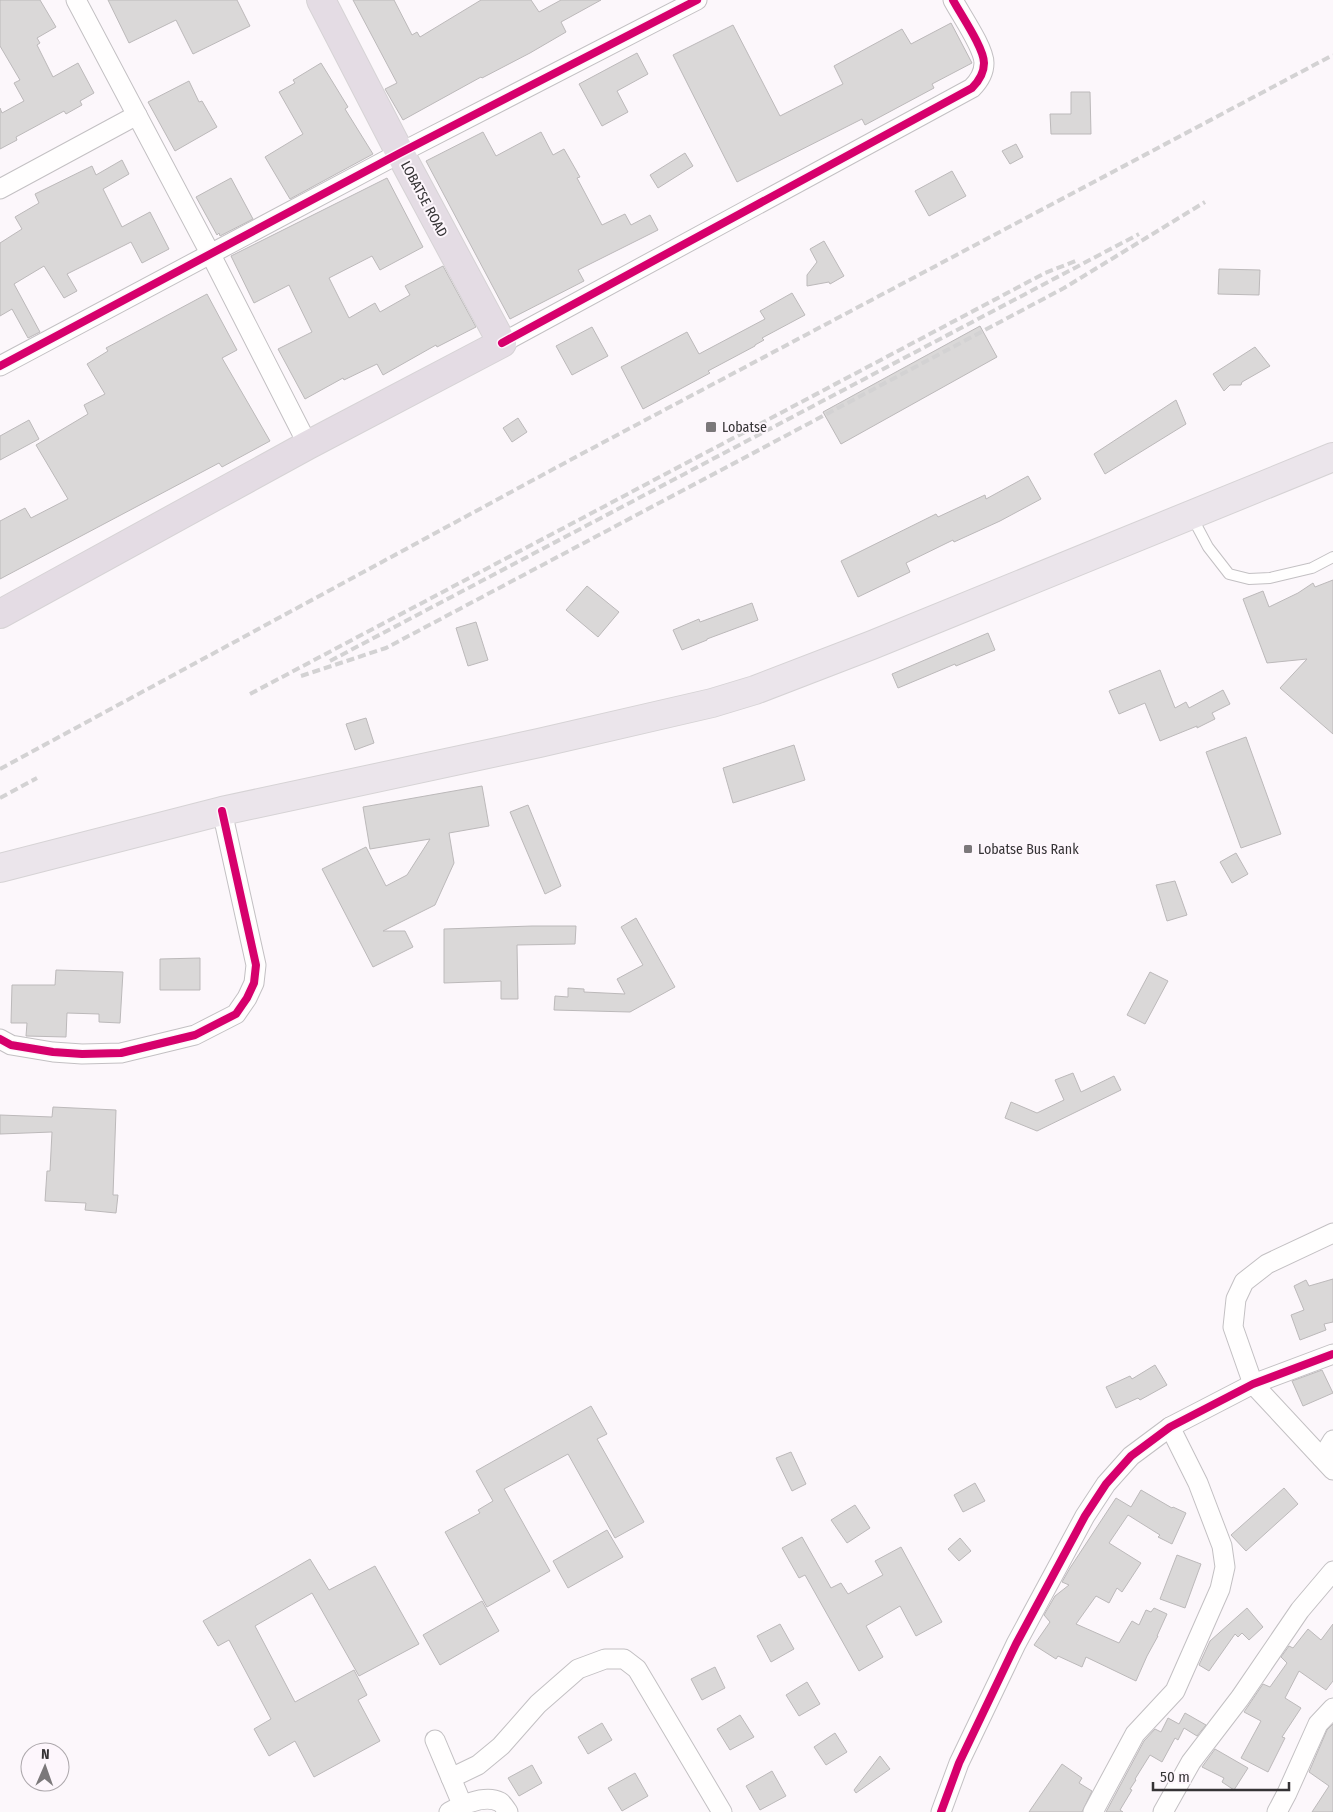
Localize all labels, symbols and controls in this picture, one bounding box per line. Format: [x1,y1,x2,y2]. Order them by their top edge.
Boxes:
street label: LOBATSE ROAD [397,158,451,240]
place label: Lobatse [722,419,767,436]
marker: Lobatse [704,420,718,434]
place label: Lobatse Bus Rank [978,841,1079,858]
marker: Lobatse Bus Rank [962,843,974,855]
north arrow [20,1742,70,1792]
text: N [41,1746,50,1763]
scale bar [1153,1760,1289,1792]
text: 50 m [1160,1768,1190,1786]

